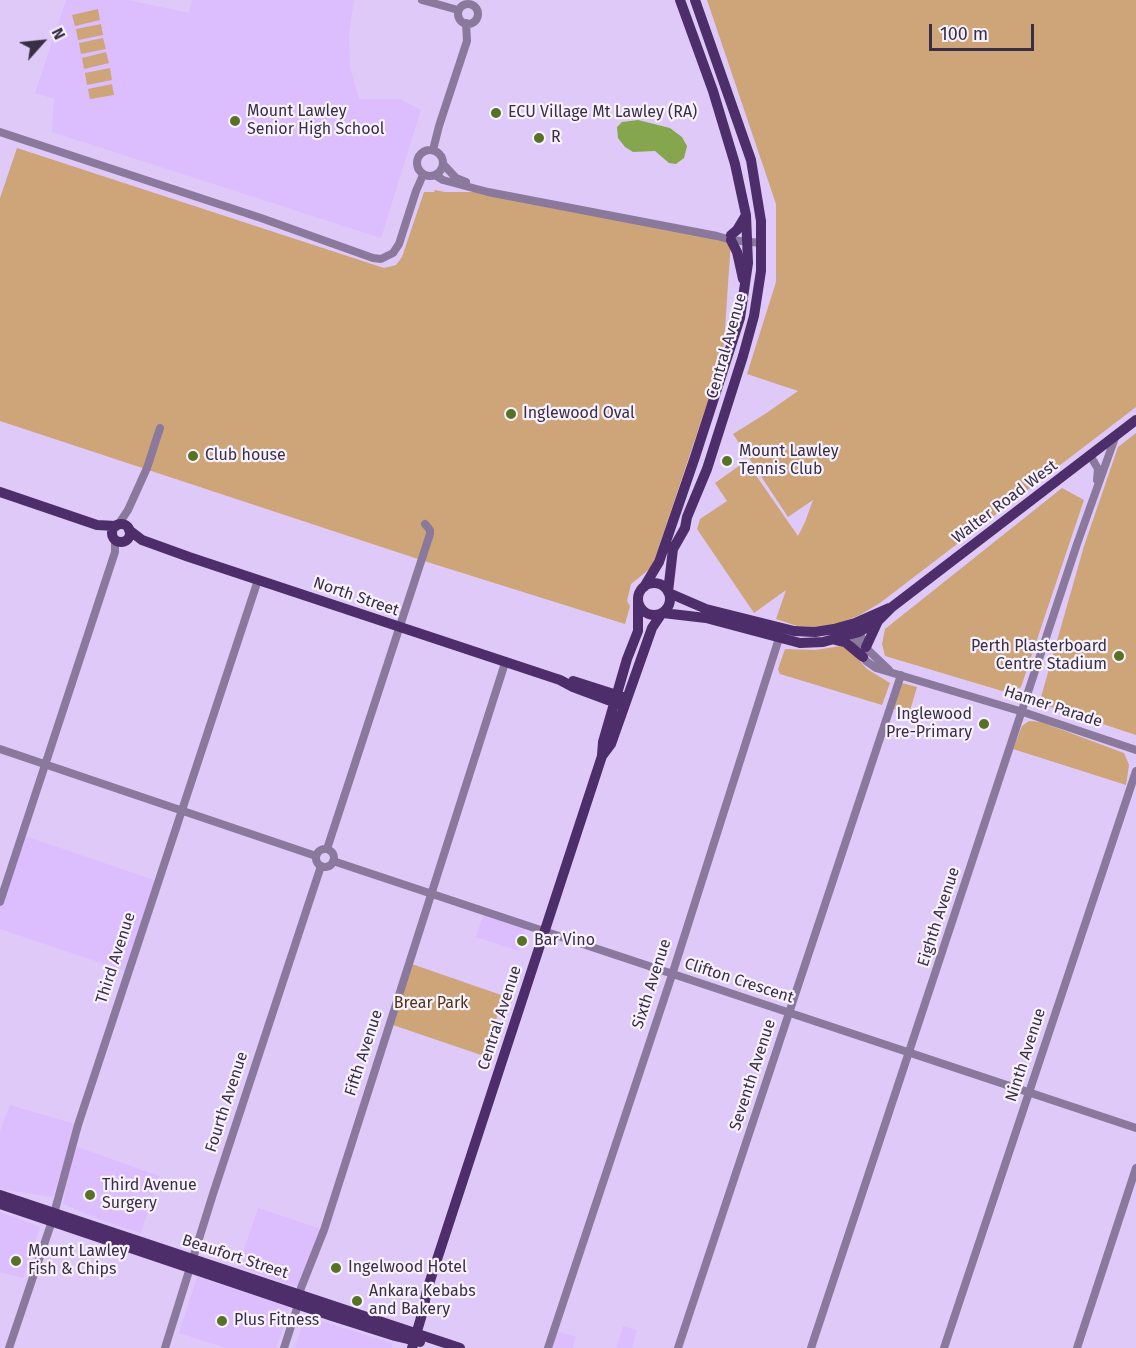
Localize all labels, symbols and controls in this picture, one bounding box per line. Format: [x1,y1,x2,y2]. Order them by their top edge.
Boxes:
north arrow [12,12,72,72]
scale bar [932,12,1037,50]
text: 100 m [940,23,988,45]
text: N [48,25,69,43]
place label: Mount Lawley Senior High School [247,102,385,140]
place label: ECU Village Mt Lawley (RA) [508,103,697,123]
marker: ECU Village Mt Lawley (RA) [489,106,503,120]
marker: Mount Lawley Senior High School [228,114,242,128]
place label: R [551,128,561,148]
marker: R [532,131,546,145]
street label: Central Avenue [703,291,751,401]
place label: Inglewood Oval [523,404,635,424]
marker: Inglewood Oval [504,407,518,421]
place label: Mount Lawley Tennis Club [739,442,839,480]
place label: Club house [205,446,286,466]
marker: Club house [186,449,200,463]
marker: Mount Lawley Tennis Club [720,454,734,468]
street label: Walter Road West [949,456,1061,548]
street label: North Street [311,573,401,621]
place label: Perth Plasterboard Centre Stadium [971,637,1107,675]
marker: Perth Plasterboard Centre Stadium [1112,649,1126,663]
street label: Hamer Parade [1001,682,1105,732]
place label: Inglewood Pre-Primary [886,705,972,743]
marker: Inglewood Pre-Primary [977,717,991,731]
street label: Eighth Avenue [914,865,964,969]
street label: Third Avenue [92,910,140,1006]
place label: Bar Vino [534,931,595,951]
marker: Bar Vino [515,934,529,948]
street label: Sixth Avenue [628,937,676,1031]
street label: Clifton Crescent [682,954,796,1008]
street label: Central Avenue [474,963,526,1073]
park label: Brear Park [394,994,468,1014]
street label: Ninth Avenue [1002,1006,1050,1104]
street label: Fifth Avenue [341,1007,387,1099]
street label: Seventh Avenue [726,1017,780,1133]
street label: Fourth Avenue [202,1049,252,1155]
place label: Third Avenue Surgery [102,1176,197,1214]
marker: Third Avenue Surgery [83,1188,97,1202]
street label: Beaufort Street [180,1231,290,1283]
place label: Mount Lawley Fish & Chips [28,1242,128,1280]
marker: Mount Lawley Fish & Chips [9,1254,23,1268]
place label: Ingelwood Hotel [348,1258,467,1278]
marker: Ingelwood Hotel [329,1261,343,1275]
place label: Ankara Kebabs and Bakery [369,1282,476,1320]
marker: Ankara Kebabs and Bakery [350,1294,364,1308]
place label: Plus Fitness [234,1311,319,1331]
marker: Plus Fitness [215,1314,229,1328]

